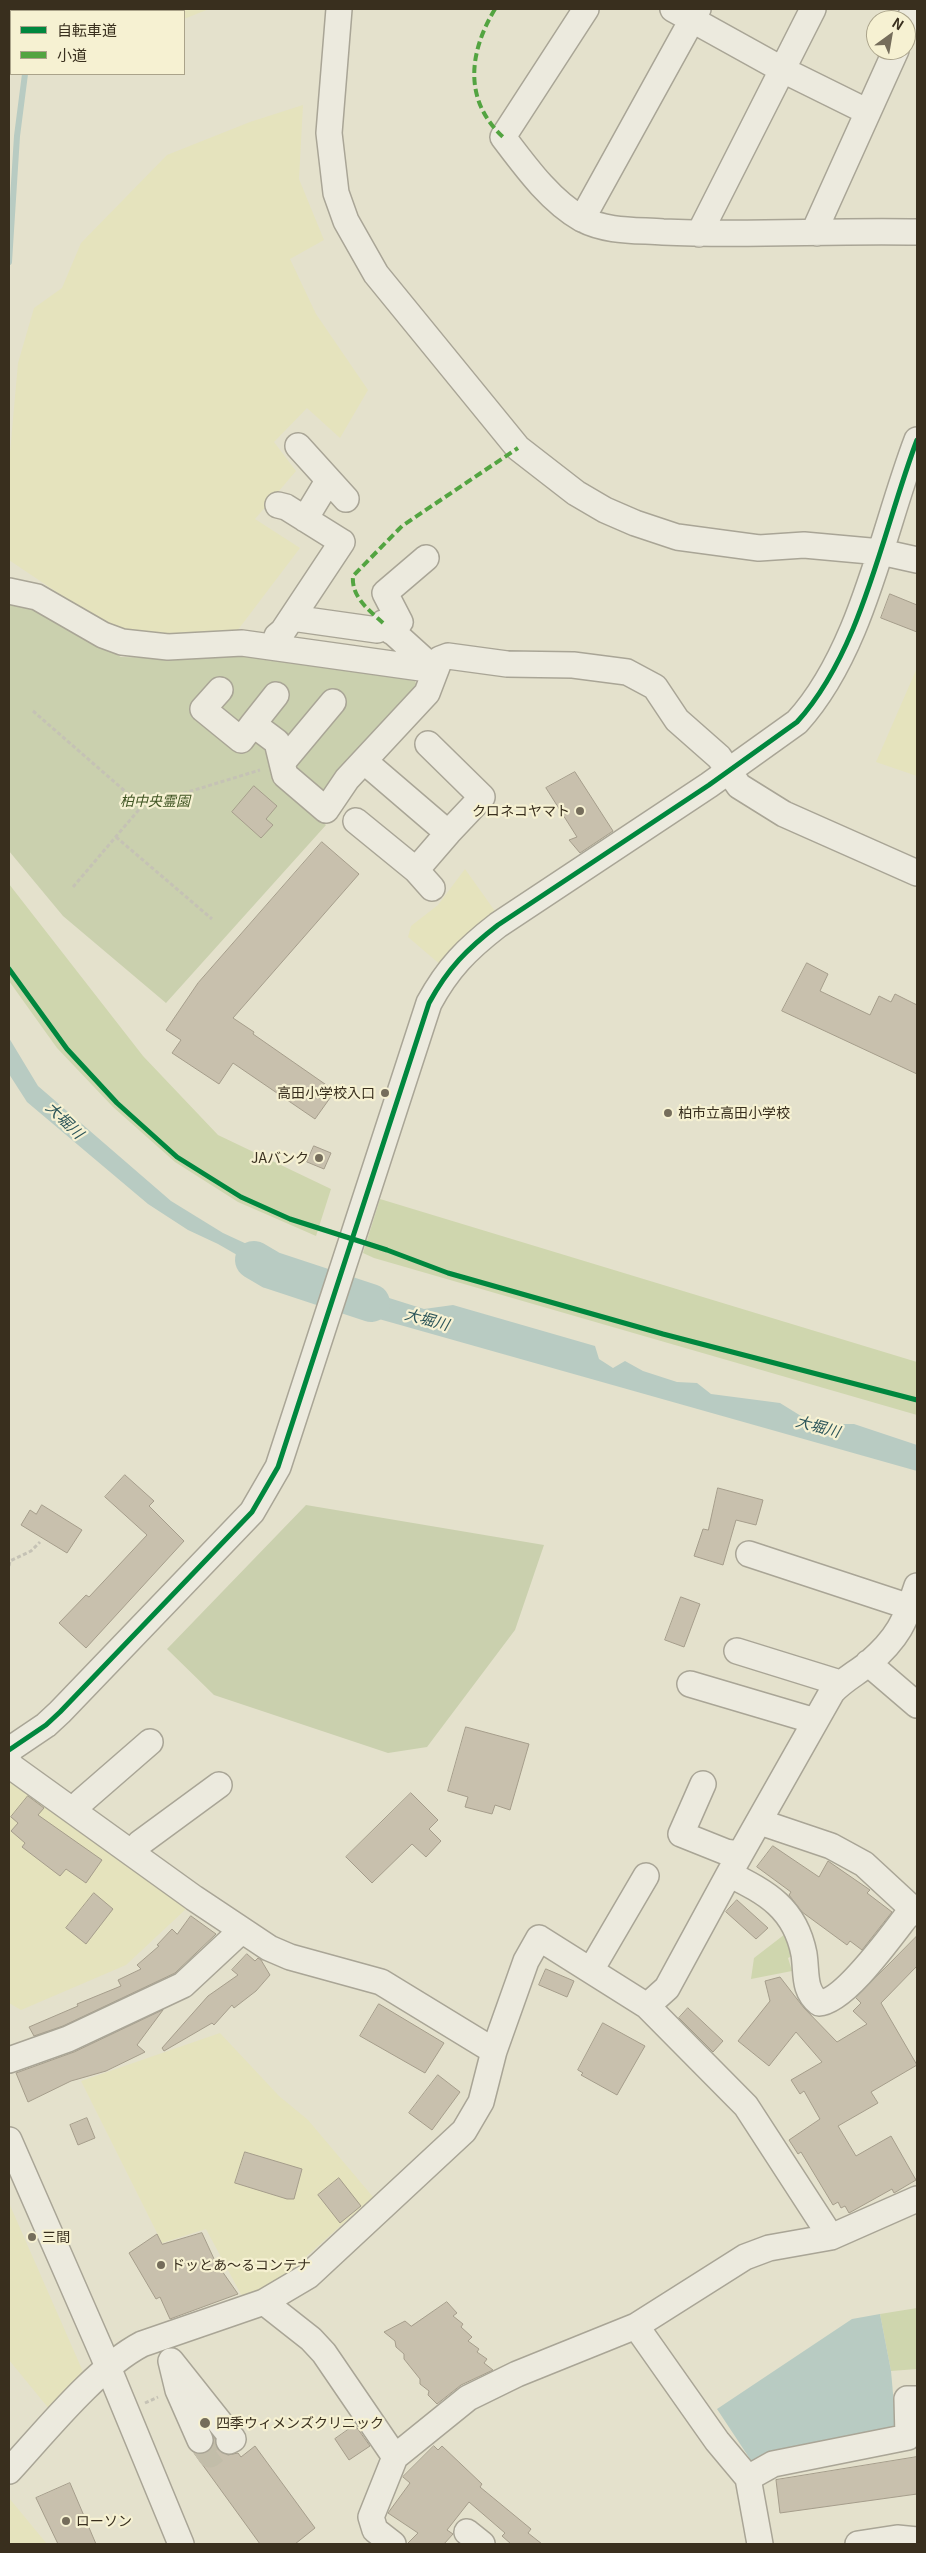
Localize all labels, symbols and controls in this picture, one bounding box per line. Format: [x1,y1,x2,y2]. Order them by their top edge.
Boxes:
legend [10,10,185,75]
north arrow [866,10,916,60]
text: N [889,12,908,34]
text: 自転車道 [57,19,117,40]
text: 小道 [57,44,87,65]
park label: 柏中央霊園 [120,793,190,809]
place label: クロネコヤマト [472,803,570,819]
marker: クロネコヤマト [574,805,586,817]
place label: 高田小学校入口 [277,1085,375,1101]
marker: 高田小学校入口 [379,1087,391,1099]
water label: 大堀川 [43,1098,87,1142]
place label: 柏市立高田小学校 [678,1105,790,1121]
marker: 柏市立高田小学校 [662,1107,674,1119]
place label: JAバンク [251,1150,309,1166]
marker: JAバンク [313,1152,325,1164]
water label: 大堀川 [403,1304,451,1334]
water label: 大堀川 [794,1411,842,1441]
place label: 三間 [42,2229,70,2245]
marker: 三間 [26,2231,38,2243]
place label: ドッとあ〜るコンテナ [171,2257,311,2273]
marker: ドッとあ〜るコンテナ [155,2259,167,2271]
place label: 四季ウィメンズクリニック [216,2415,384,2431]
marker: 四季ウィメンズクリニック [198,2416,212,2430]
place label: ローソン [76,2513,132,2529]
marker: ローソン [60,2515,72,2527]

